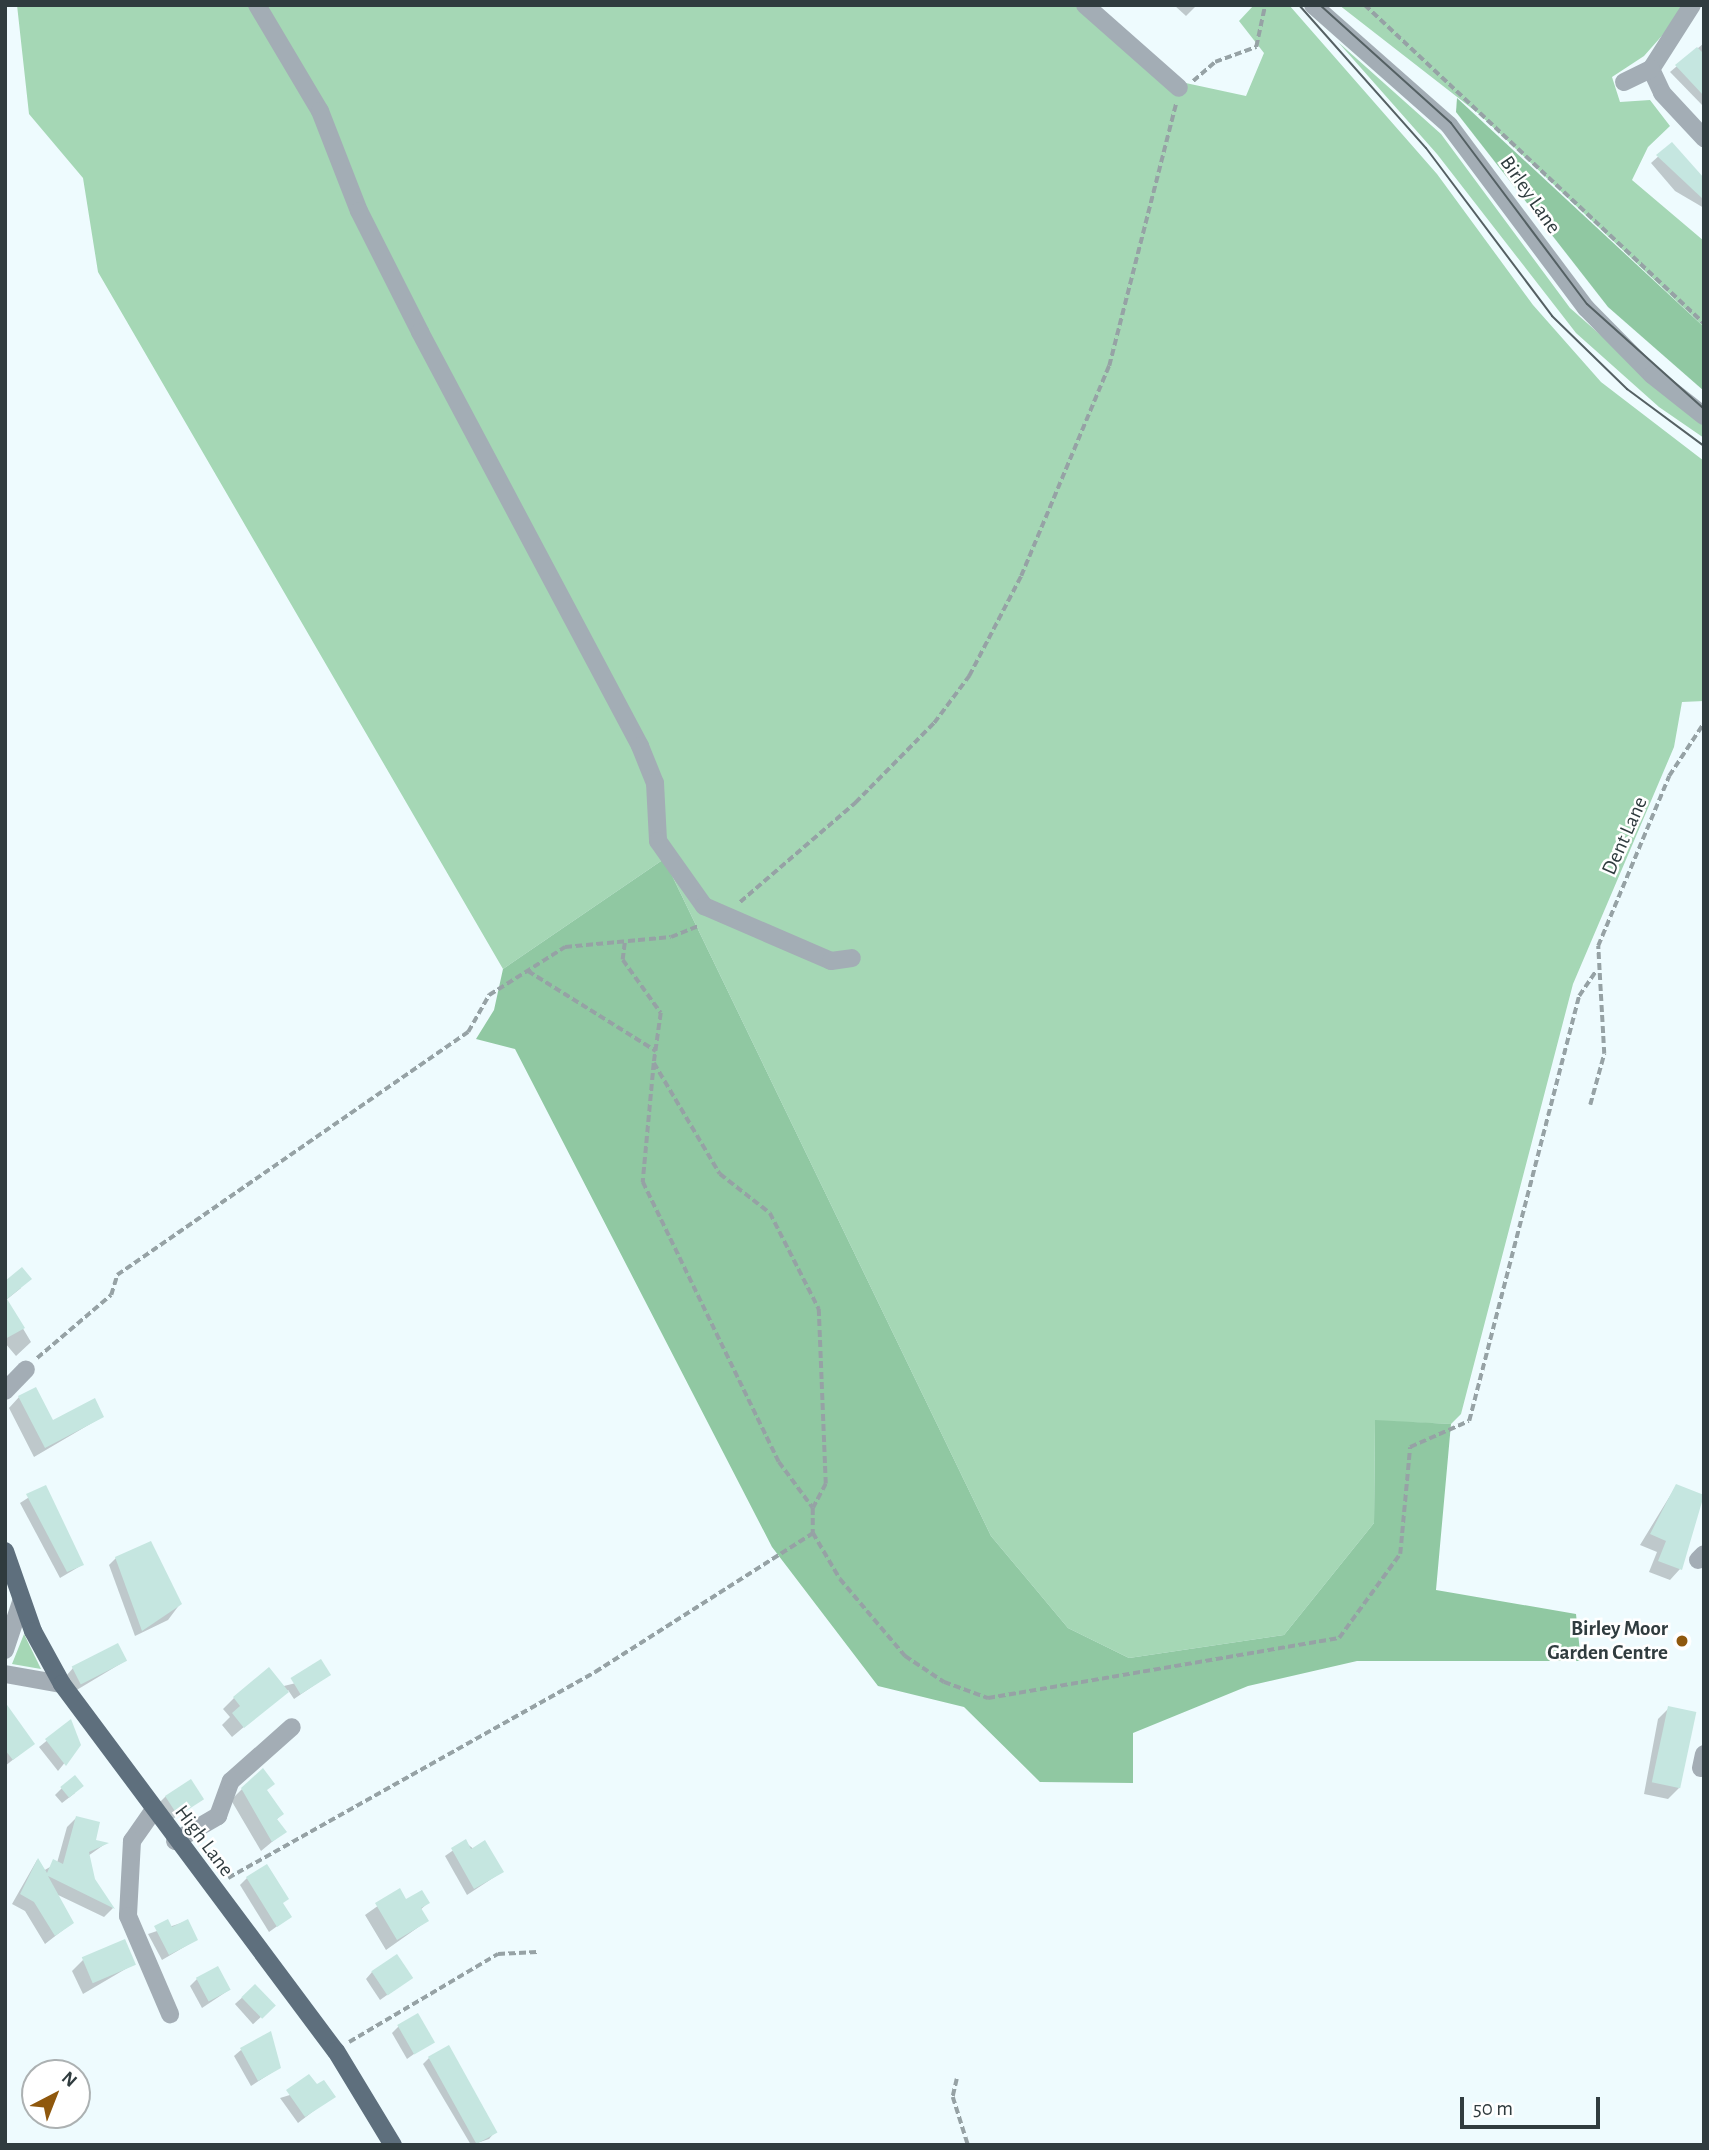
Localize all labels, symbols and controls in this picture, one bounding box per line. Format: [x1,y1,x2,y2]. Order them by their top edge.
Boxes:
street label: Birley Lane [1494,151,1566,239]
street label: Dent Lane [1597,793,1653,879]
place label: Birley Moor Garden Centre [1547,1616,1668,1666]
marker: Birley Moor Garden Centre [1674,1633,1690,1649]
street label: High Lane [169,1800,239,1882]
north arrow [21,2059,91,2129]
text: N [58,2068,80,2091]
scale bar [1464,2084,1604,2128]
text: 50 m [1473,2098,1513,2119]

